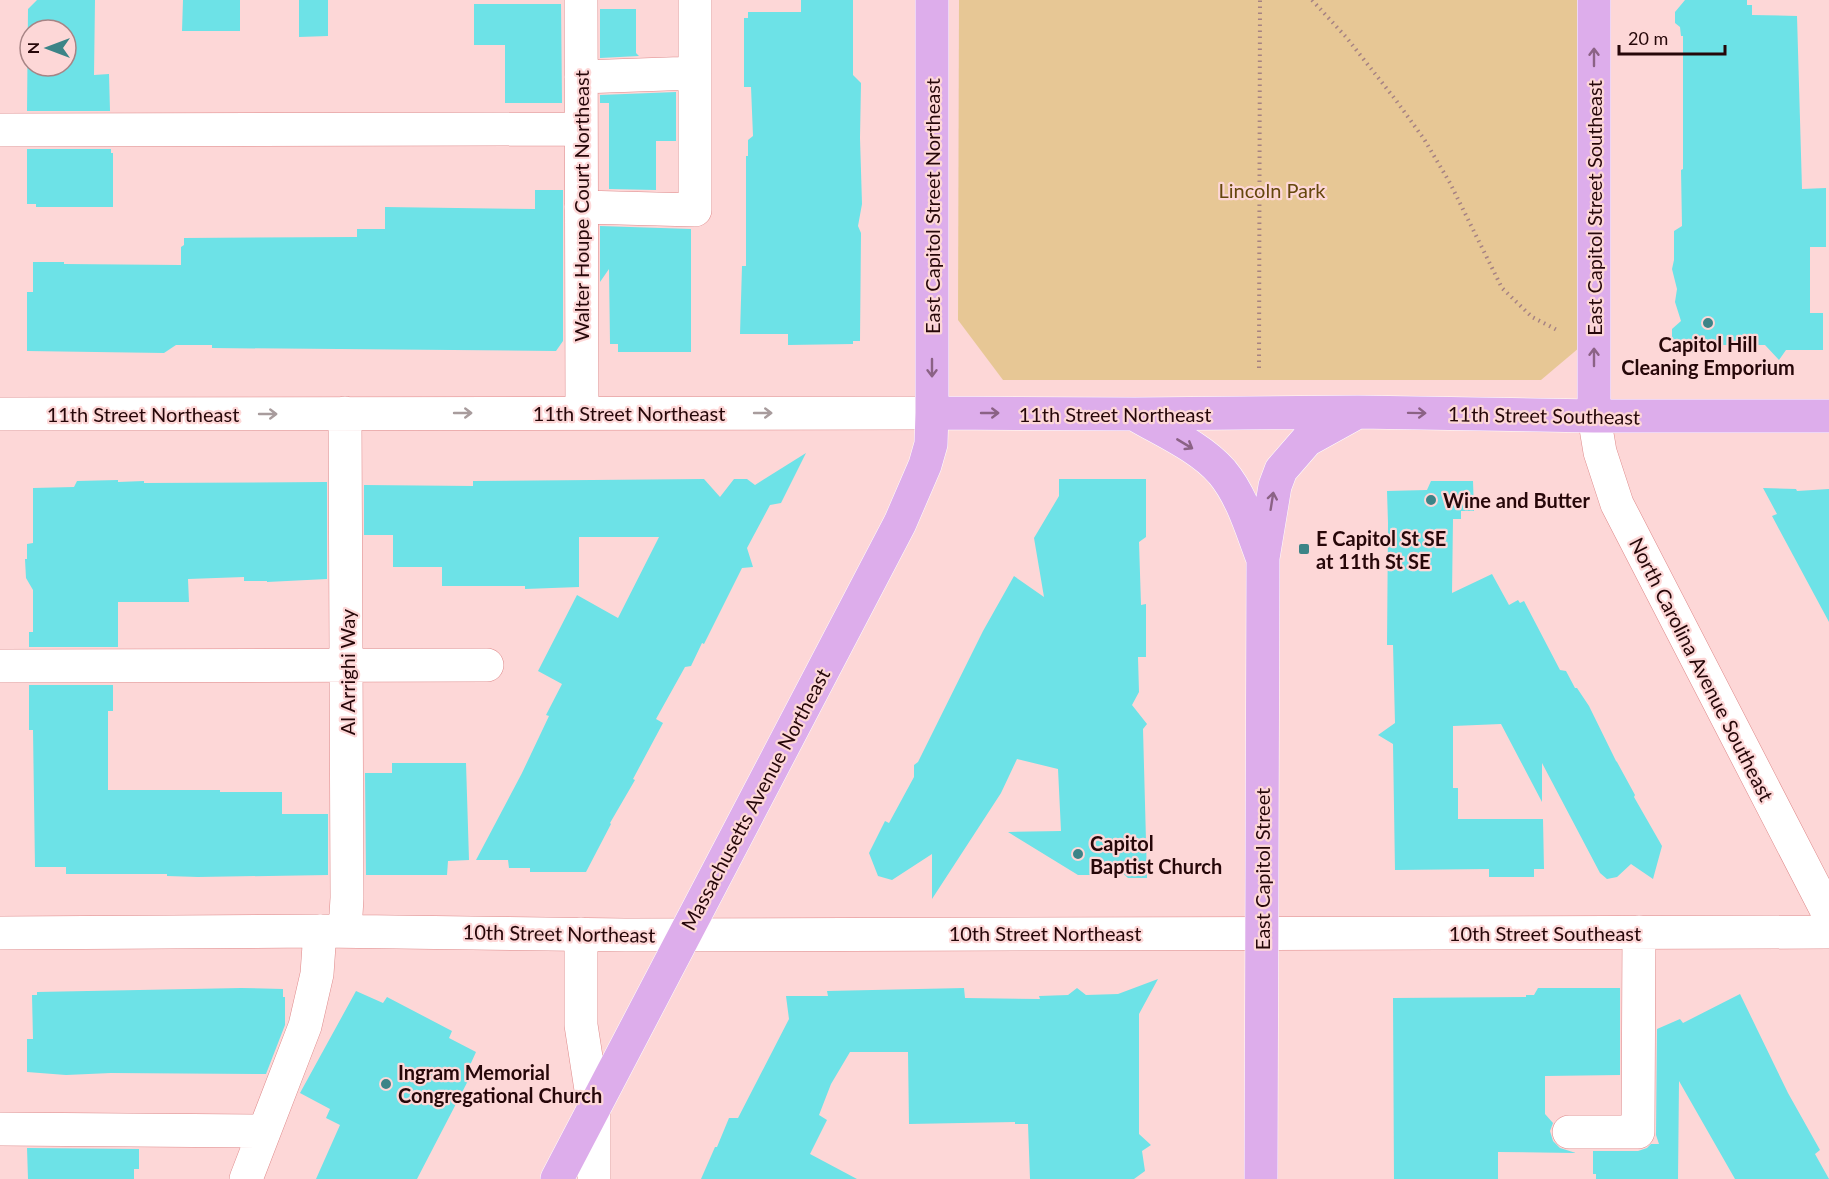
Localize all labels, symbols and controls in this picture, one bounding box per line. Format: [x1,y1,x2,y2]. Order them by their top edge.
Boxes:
north arrow [18,18,78,78]
scale bar [1619,18,1726,56]
text: 20 m [1628,27,1668,49]
text: N [23,42,42,54]
one-way arrow [1588,48,1600,68]
street label: Walter Houpe Court Northeast [569,70,593,342]
street label: East Capitol Street Northeast [920,78,944,334]
street label: East Capitol Street Southeast [1582,80,1606,336]
park label: Lincoln Park [1218,178,1326,202]
marker: Capitol Hill Cleaning Emporium [1701,316,1715,330]
place label: Capitol Hill Cleaning Emporium [1621,332,1795,379]
one-way arrow [1588,348,1600,368]
one-way arrow [926,357,938,377]
street label: 11th Street Northeast [533,401,725,425]
street label: 11th Street Southeast [1448,401,1640,429]
street label: 11th Street Northeast [47,402,239,426]
street label: 11th Street Northeast [1019,402,1211,426]
one-way arrow [453,407,473,419]
one-way arrow [753,407,773,419]
one-way arrow [980,407,1000,419]
one-way arrow [1406,407,1426,419]
one-way arrow [258,408,278,420]
one-way arrow [1176,438,1193,450]
place label: Wine and Butter [1443,488,1590,512]
one-way arrow [1267,491,1278,511]
marker: Wine and Butter [1424,493,1438,507]
place label: E Capitol St SE at 11th St SE [1316,526,1446,573]
street label: North Carolina Avenue Southeast [1625,533,1779,805]
marker: E Capitol St SE at 11th St SE [1297,542,1311,556]
street label: Al Arrighi Way [335,608,359,735]
street label: Massachusetts Avenue Northeast [676,664,834,934]
street label: East Capitol Street [1250,788,1274,950]
place label: Capitol Baptist Church [1090,831,1222,878]
marker: Capitol Baptist Church [1071,847,1085,861]
street label: 10th Street Northeast [462,919,656,947]
street label: 10th Street Northeast [949,921,1141,945]
street label: 10th Street Southeast [1449,921,1641,945]
place label: Ingram Memorial Congregational Church [398,1060,602,1107]
marker: Ingram Memorial Congregational Church [379,1077,393,1091]

